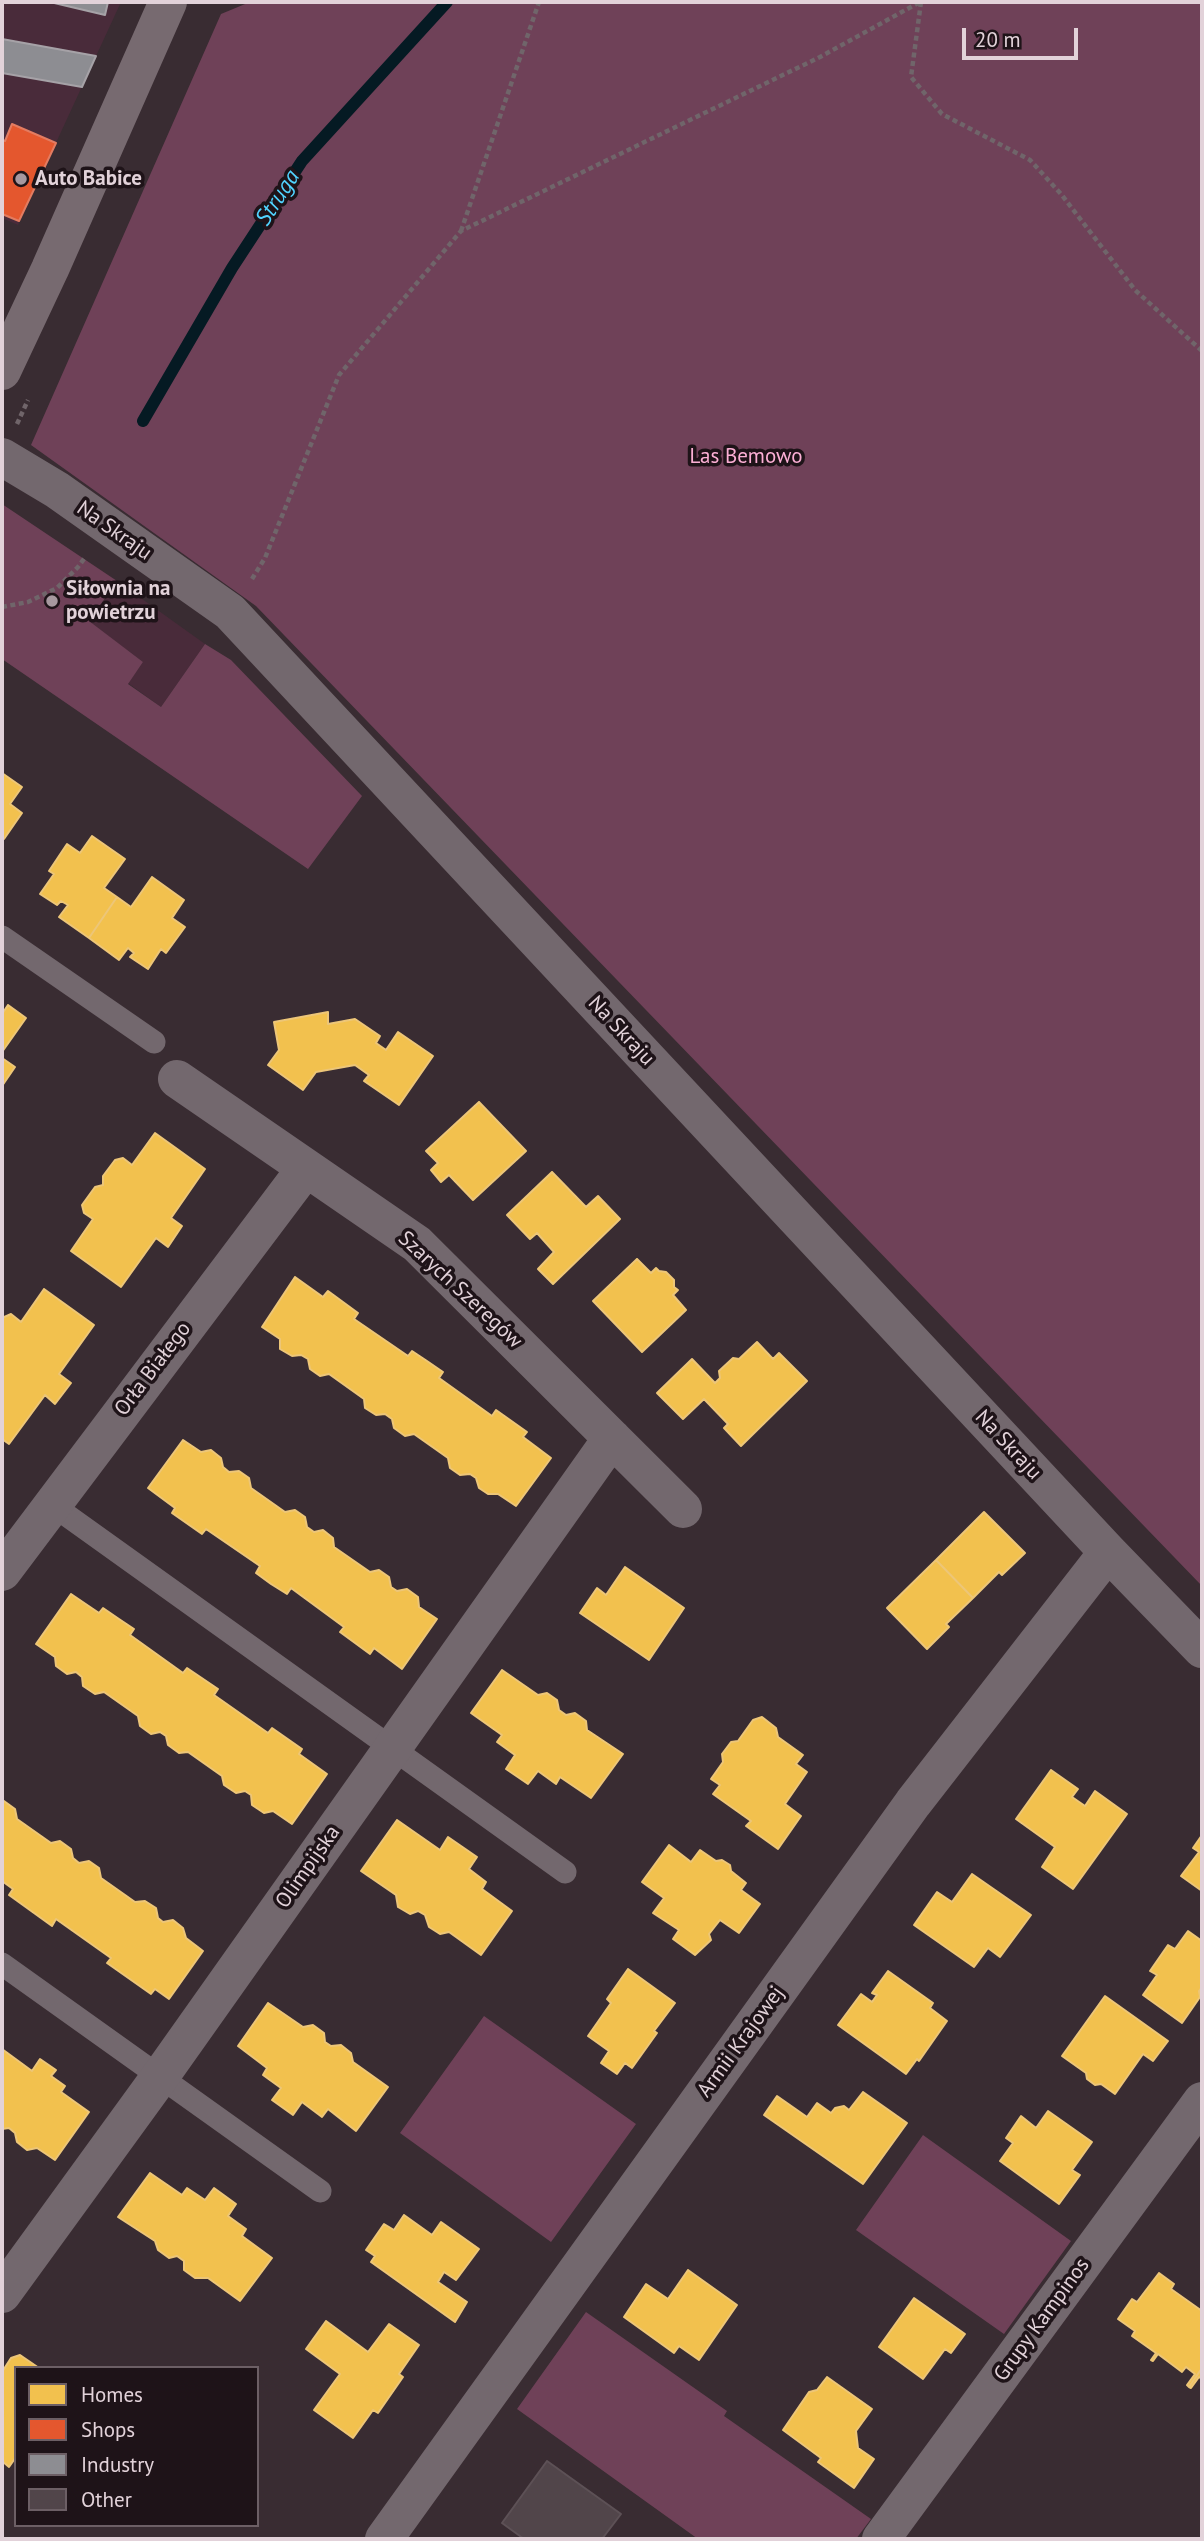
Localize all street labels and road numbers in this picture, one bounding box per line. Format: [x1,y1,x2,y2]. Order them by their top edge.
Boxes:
street label: Na Skraju [72,496,156,566]
street label: Na Skraju [583,991,659,1071]
street label: Szarych Szeregów [393,1226,527,1354]
street label: Orła Białego [110,1317,196,1421]
street label: Na Skraju [970,1405,1046,1485]
street label: Olimpijska [270,1821,346,1913]
street label: Armii Krajowej [692,1982,790,2102]
street label: Grupy Kampinos [989,2254,1095,2386]

